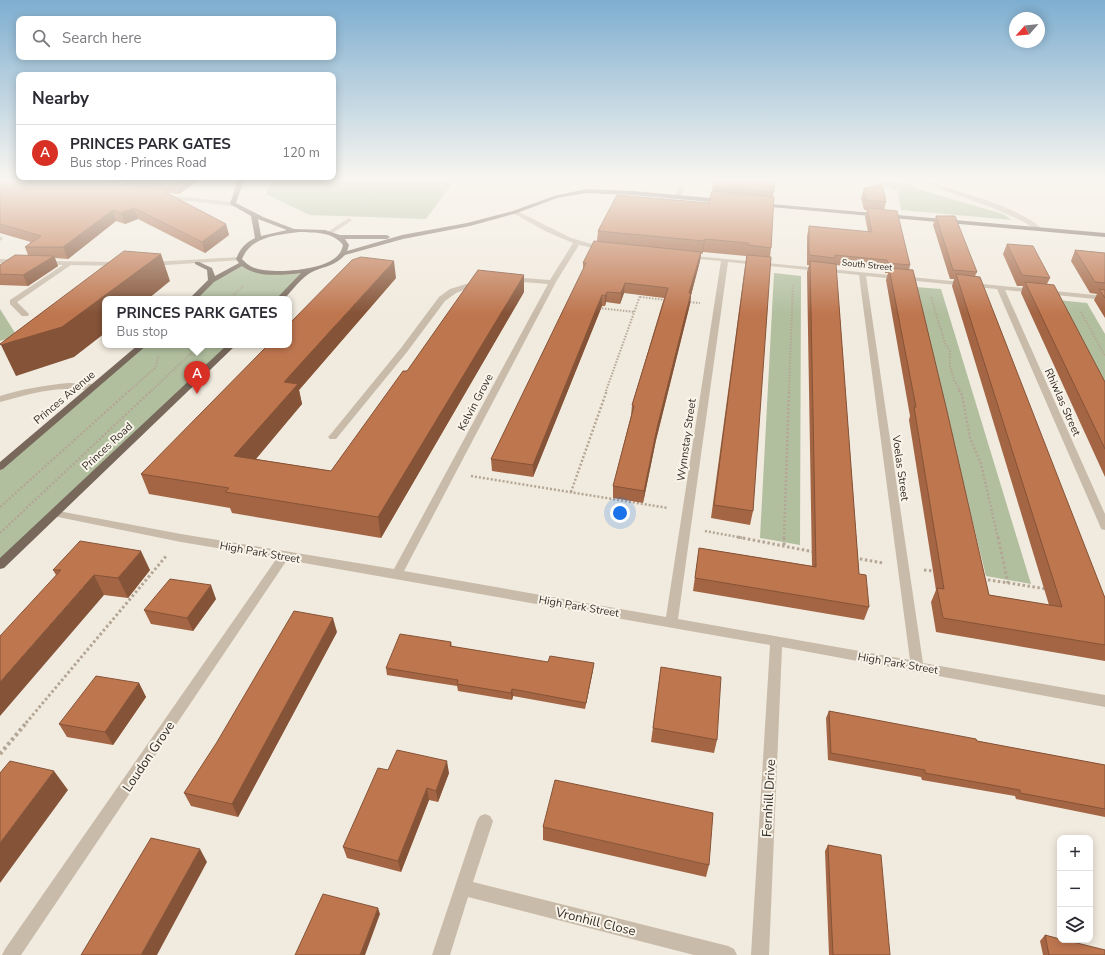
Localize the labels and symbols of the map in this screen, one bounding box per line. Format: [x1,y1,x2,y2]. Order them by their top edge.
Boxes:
north arrow [1009,12,1045,48]
street label: South Street [841,256,894,274]
pin: A [184,361,210,394]
street label: Rhiwlas Street [1041,366,1084,439]
street label: Princes Avenue [30,367,98,428]
street label: Kelvin Grove [454,371,497,433]
street label: Wynnstay Street [673,398,700,482]
street label: Princes Road [79,419,136,474]
street label: Voelas Street [888,433,913,502]
your location [610,503,630,523]
street label: High Park Street [219,538,301,567]
street label: High Park Street [538,592,620,621]
street label: High Park Street [857,649,939,678]
street label: Loudon Grove [119,718,179,795]
street label: Fernhill Drive [758,759,780,838]
street label: Vronhill Close [553,903,638,941]

